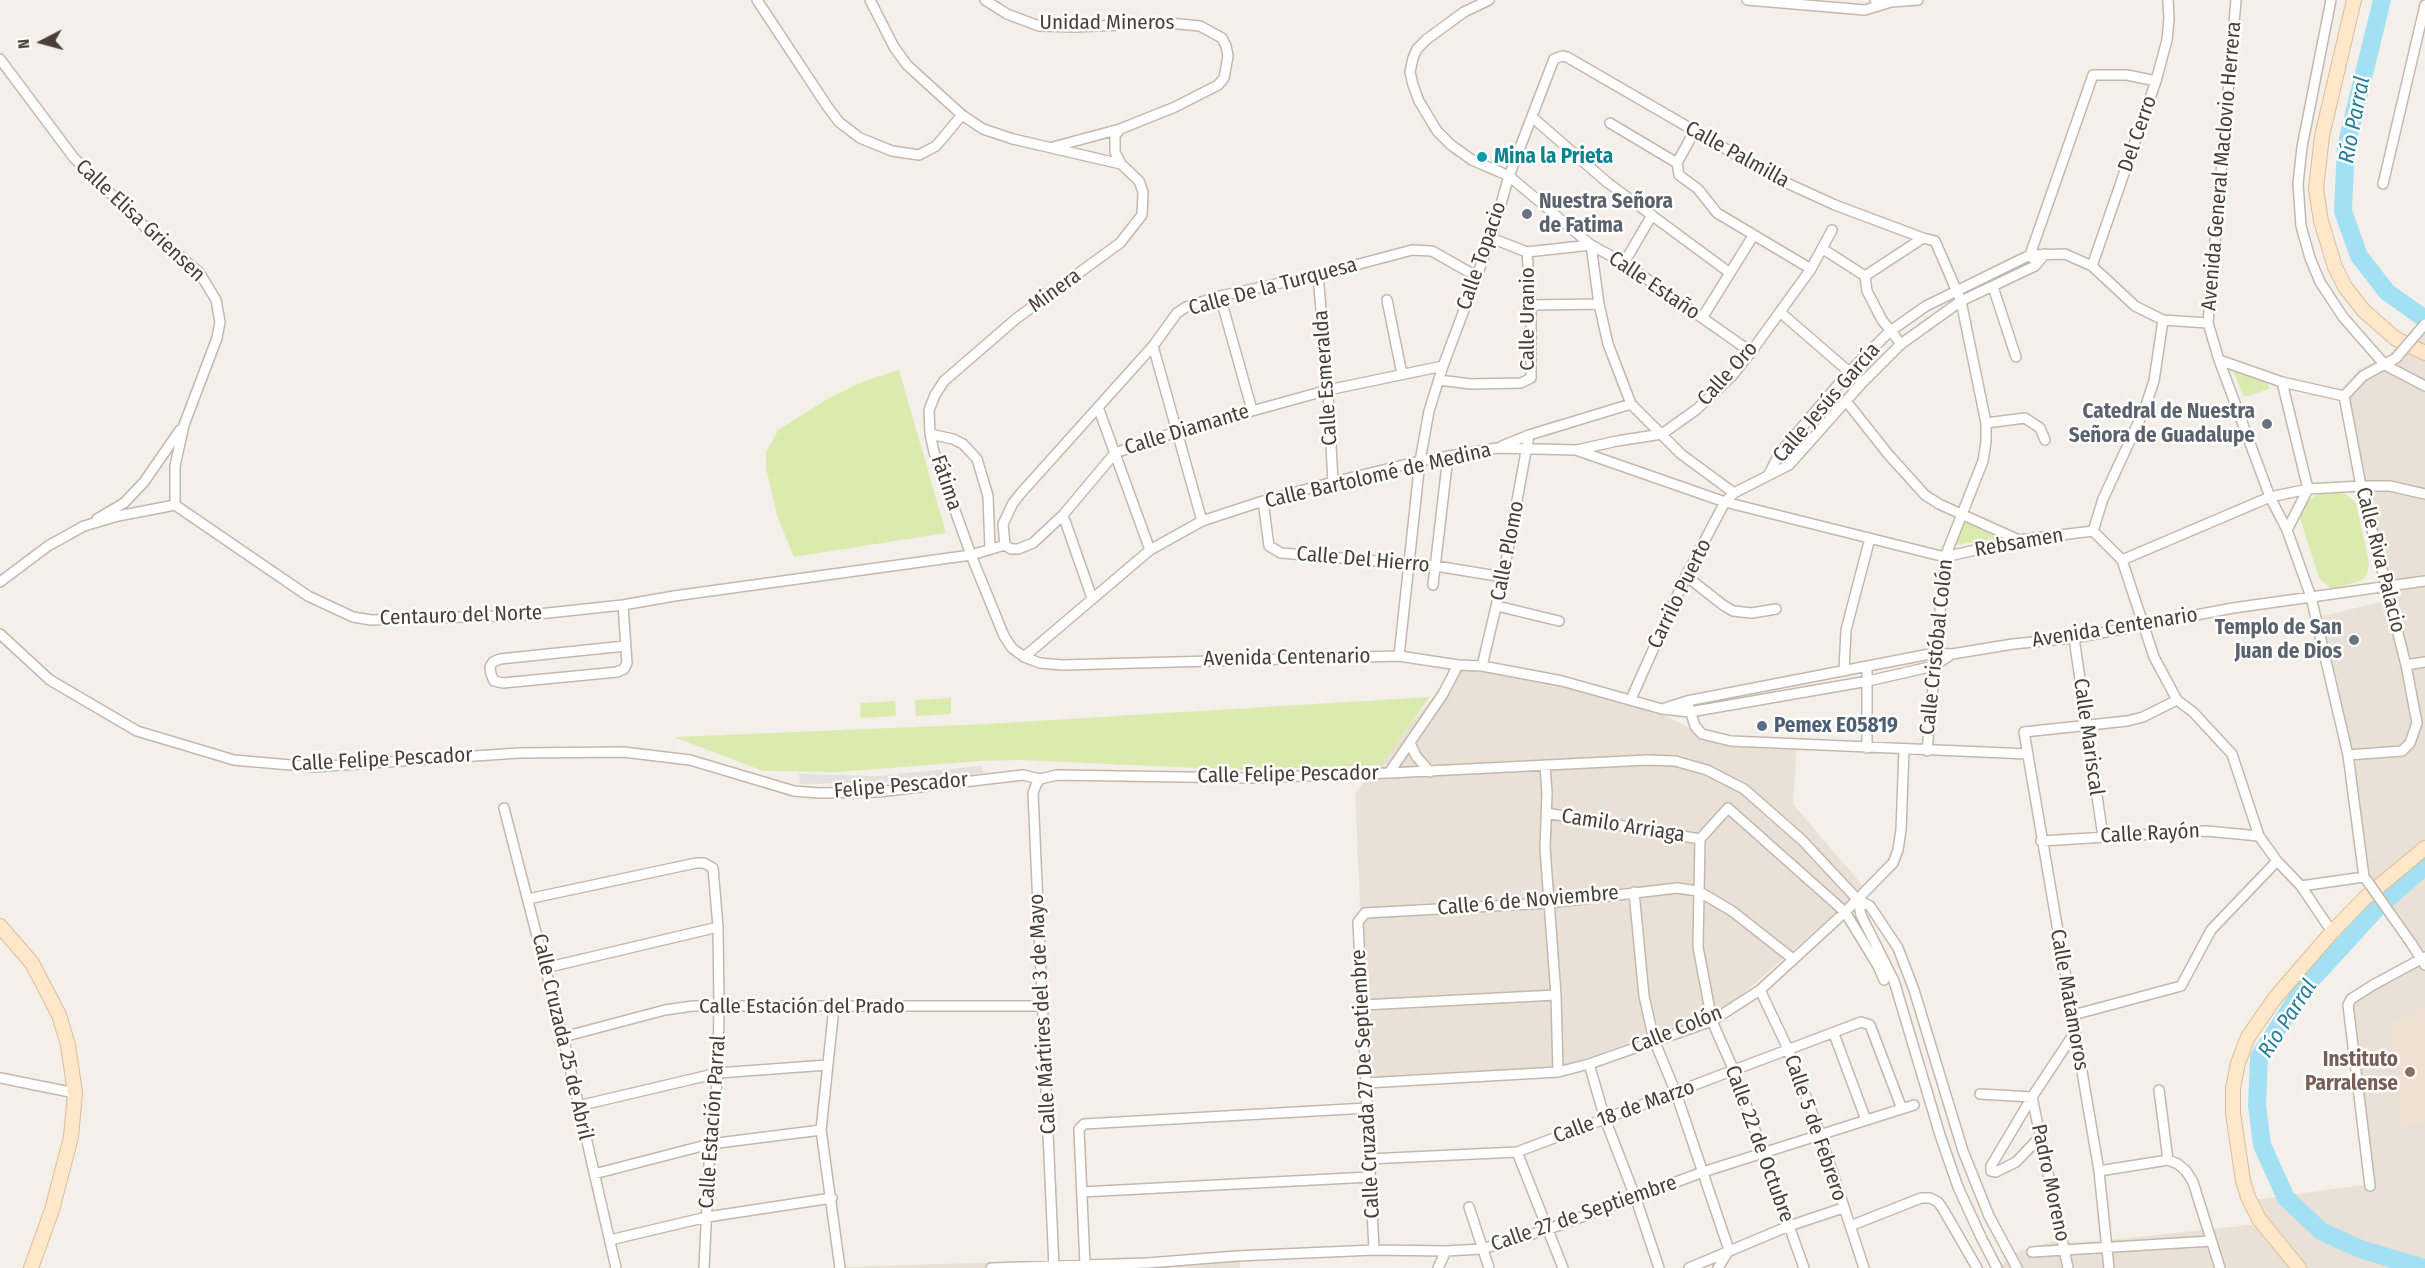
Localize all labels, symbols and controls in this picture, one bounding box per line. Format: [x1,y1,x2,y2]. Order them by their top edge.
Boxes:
street label: Unidad Mineros [1040,10,1174,36]
north arrow [12,12,72,72]
street label: Avenida General Maclovio Herrera [2197,20,2247,312]
text: N [14,38,34,50]
water label: Río Parral [2334,74,2376,166]
street label: Del Cerro [2113,93,2163,175]
street label: Calle Palmilla [1681,116,1793,194]
place label: Mina la Prieta [1494,144,1613,170]
marker: Mina la Prieta [1475,150,1489,164]
street label: Calle Elisa Griensen [70,155,210,287]
place label: Nuestra Señora de Fatima [1539,189,1673,239]
street label: Calle Topacio [1452,198,1512,314]
marker: Nuestra Señora de Fatima [1520,207,1534,221]
street label: Calle Estaño [1604,246,1704,326]
street label: Calle De la Turquesa [1186,252,1360,322]
street label: Minera [1024,264,1086,318]
street label: Calle Uranio [1515,267,1541,371]
street label: Calle Esmeralda [1309,309,1343,447]
street label: Calle Oro [1693,337,1763,411]
street label: Calle Jesús García [1768,338,1886,468]
street label: Calle Diamante [1122,399,1252,461]
place label: Catedral de Nuestra Señora de Guadalupe [2069,399,2255,449]
marker: Catedral de Nuestra Señora de Guadalupe [2260,417,2274,431]
street label: Calle Bartolomé de Medina [1263,438,1493,514]
street label: Fátima [925,452,967,514]
street label: Calle Riva Palacio [2350,485,2410,635]
street label: Calle Plomo [1486,499,1530,603]
street label: Rebsamen [1973,523,2065,563]
street label: Carrilo Puerto [1643,535,1717,653]
street label: Calle Del Hierro [1295,542,1431,578]
street label: Calle Cristóbal Colón [1915,558,1959,736]
street label: Centauro del Norte [379,601,543,631]
street label: Avenida Centenario [2030,602,2200,654]
place label: Templo de San Juan de Dios [2215,615,2342,665]
marker: Templo de San Juan de Dios [2347,633,2361,647]
street label: Avenida Centenario [1203,644,1371,672]
street label: Calle Mariscal [2067,677,2109,797]
place label: Pemex E05819 [1774,713,1898,739]
marker: Pemex E05819 [1755,719,1769,733]
street label: Calle Felipe Pescador [291,743,473,777]
street label: Calle Felipe Pescador [1197,761,1379,789]
street label: Felipe Pescador [833,768,969,804]
street label: Camilo Arriaga [1560,804,1686,848]
street label: Calle Rayón [2100,819,2200,849]
street label: Calle 6 de Noviembre [1436,881,1620,921]
street label: Calle Mártires del 3 de Mayo [1024,893,1062,1135]
street label: Calle Matamoros [2044,927,2094,1073]
street label: Calle Cruzada 25 de Abril [526,931,598,1143]
street label: Calle Cruzada 27 De Septiembre [1346,949,1386,1219]
water label: Río Parral [2253,975,2323,1063]
street label: Calle Estación del Prado [699,994,905,1020]
street label: Calle Colón [1628,1000,1726,1060]
street label: Calle Estación Parral [694,1034,732,1210]
place label: Instituto Parralense [2305,1047,2398,1097]
street label: Calle 5 de Febrero [1778,1052,1852,1204]
street label: Calle 22 de Octubre [1719,1062,1799,1226]
marker: Instituto Parralense [2403,1065,2417,1079]
street label: Calle 18 de Marzo [1550,1075,1698,1149]
street label: Padro Moreno [2025,1122,2075,1244]
street label: Calle 27 de Septiembre [1488,1170,1680,1258]

